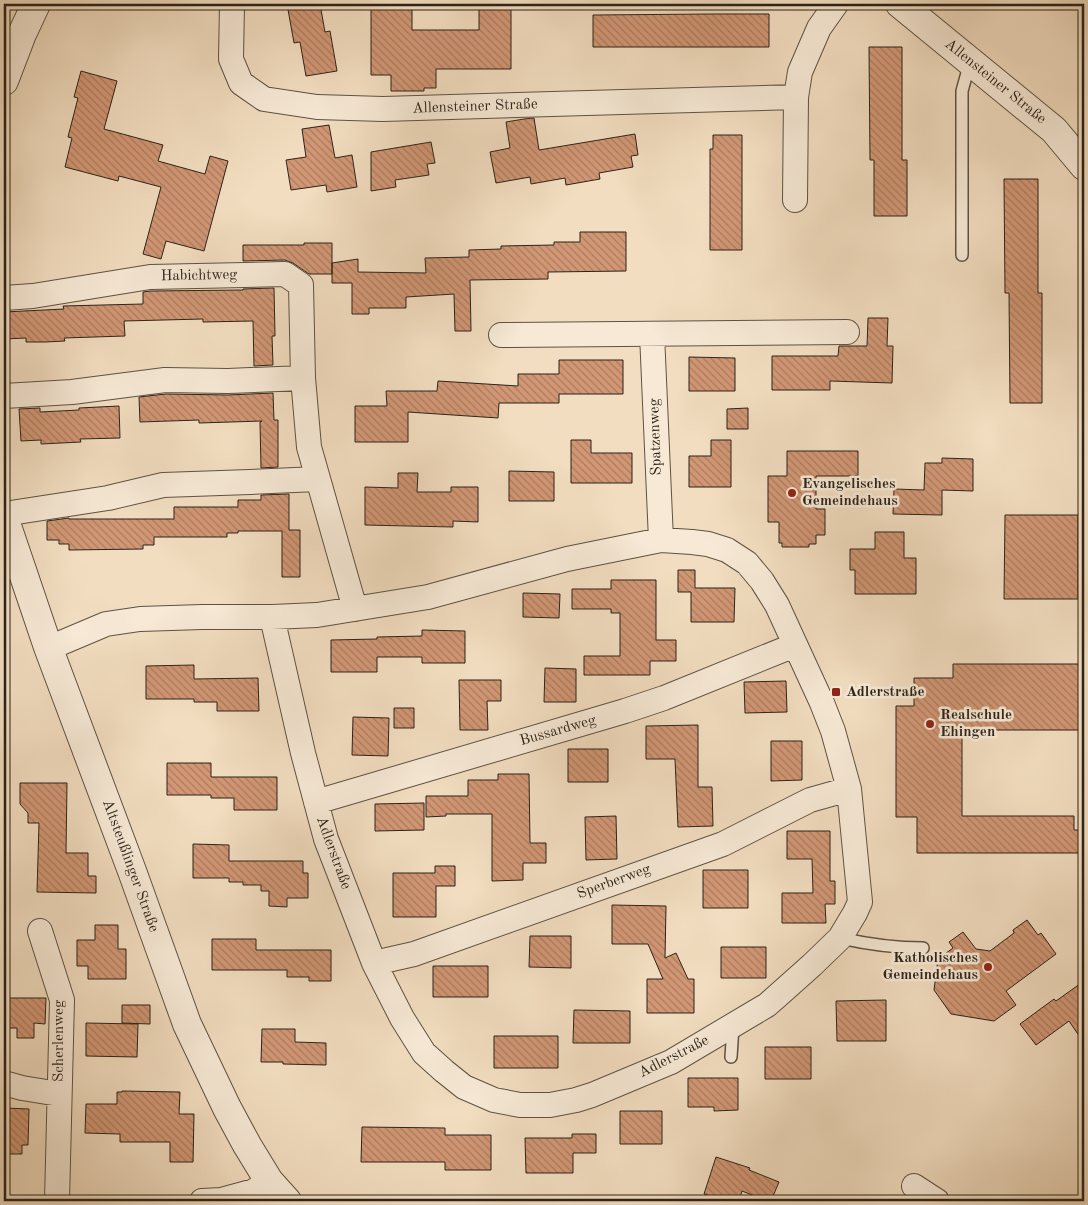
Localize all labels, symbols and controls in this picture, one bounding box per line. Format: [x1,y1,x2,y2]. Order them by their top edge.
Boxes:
street label: Allensteiner Straße [942,37,1049,127]
street label: Allensteiner Straße [412,97,538,117]
street label: Habichtweg [160,268,238,284]
street label: Spatzenweg [647,398,665,476]
place label: Evangelisches Gemeindehaus [802,477,898,509]
marker: Evangelisches Gemeindehaus [786,487,798,499]
place label: Adlerstraße [846,685,925,700]
marker: Adlerstraße [830,686,842,698]
place label: Realschule Ehingen [940,708,1012,740]
street label: Bussardweg [518,713,598,749]
marker: Realschule Ehingen [924,718,936,730]
street label: Altsteußlinger Straße [99,798,161,934]
street label: Adlerstraße [313,814,353,892]
street label: Sperberweg [575,862,653,902]
place label: Katholisches Gemeindehaus [882,951,978,983]
marker: Katholisches Gemeindehaus [982,961,994,973]
street label: Scherlenweg [52,1000,67,1082]
street label: Adlerstraße [637,1033,712,1081]

